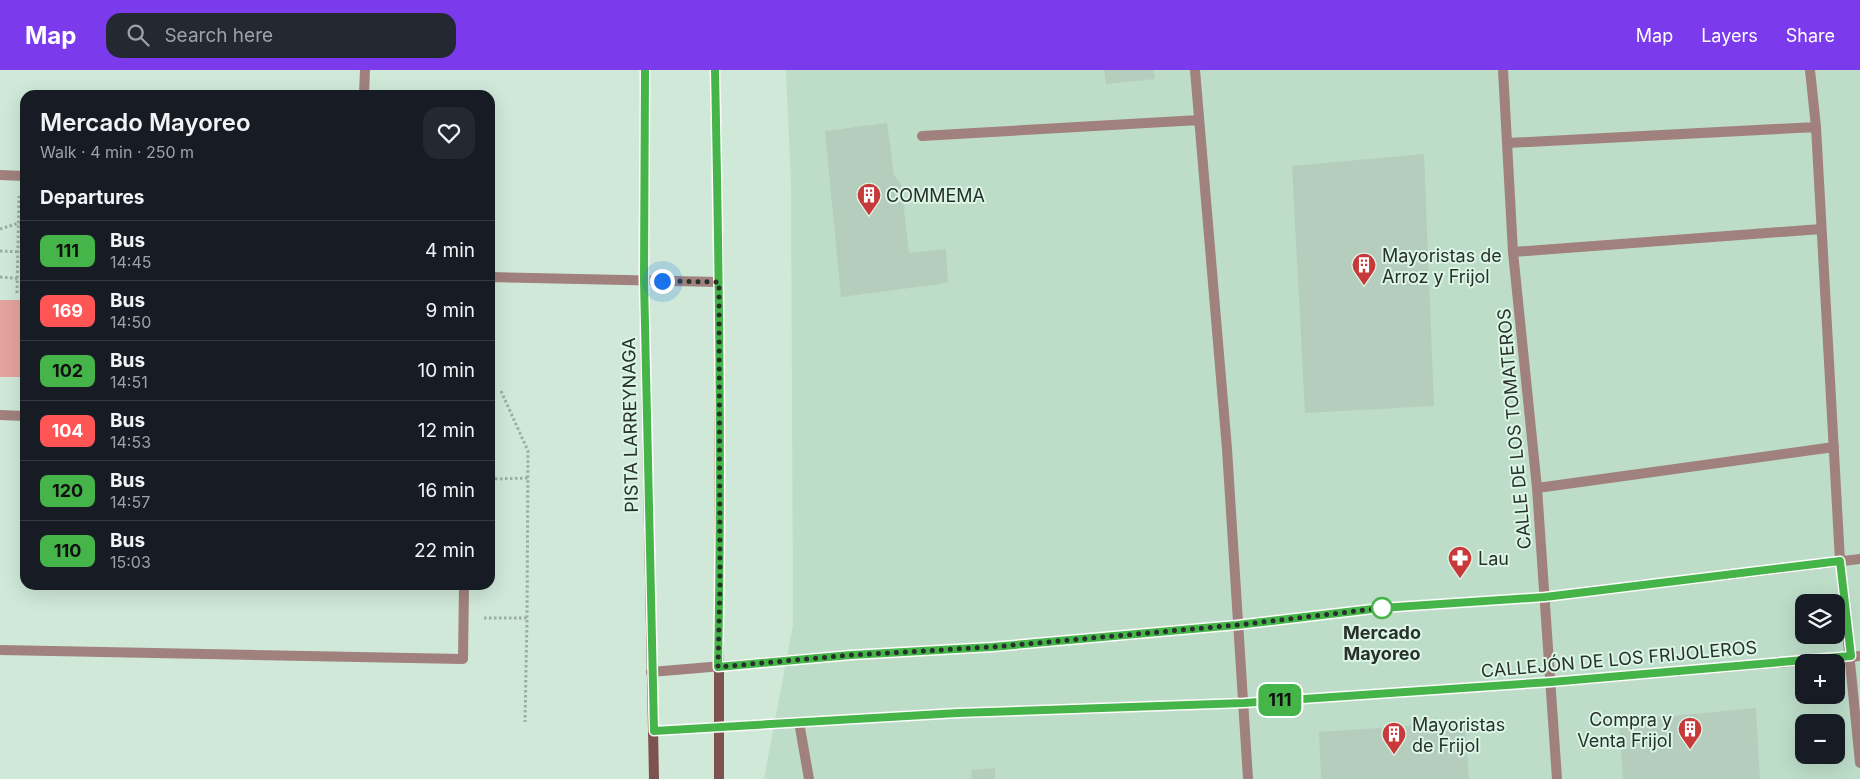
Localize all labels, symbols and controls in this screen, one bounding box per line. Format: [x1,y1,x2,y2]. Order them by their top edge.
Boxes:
search box [106,13,456,58]
text: Map [25,21,76,50]
icon: search [124,21,152,49]
text: Search here [164,24,273,47]
text: Map [1636,25,1673,46]
text: Layers [1701,25,1758,46]
text: Share [1786,25,1835,46]
button: heart [423,107,475,159]
text: Mercado Mayoreo [40,108,251,137]
text: Walk · 4 min · 250 m [40,142,194,162]
building icon: COMMEMA [856,182,882,216]
place label: COMMEMA [886,185,985,206]
text: Departures [40,186,144,209]
text: Bus [110,229,145,252]
text: 4 min [425,239,475,262]
text: 111 [56,240,79,261]
place label: Mayoristas de Arroz y Frijol [1382,245,1502,287]
text: 14:45 [110,252,152,272]
building icon: Mayoristas de Arroz y Frijol [1351,252,1377,286]
your location [650,269,675,294]
text: Bus [110,289,145,312]
text: 9 min [425,299,475,322]
text: 169 [52,300,83,321]
street label: CALLE DE LOS TOMATEROS [1493,308,1535,550]
text: 14:50 [110,312,151,332]
street label: PISTA LARREYNAGA [618,337,642,513]
text: Bus [110,349,145,372]
text: 10 min [417,359,475,382]
text: 102 [52,360,83,381]
text: 14:51 [110,372,148,392]
text: Bus [110,409,145,432]
text: 12 min [418,419,475,442]
text: 104 [51,420,84,441]
text: 14:53 [110,432,151,452]
text: Bus [110,469,145,492]
text: 16 min [418,479,475,502]
text: 120 [52,480,83,501]
text: 14:57 [110,492,150,512]
text: Bus [110,529,145,552]
text: 22 min [414,539,475,562]
text: 110 [54,540,81,561]
pharmacy icon: Lau [1447,545,1473,579]
place label: Lau [1478,548,1509,569]
text: 15:03 [110,552,151,572]
map controls [1795,594,1845,764]
button: layers [1795,594,1845,644]
marker: Mercado Mayoreo [1371,597,1393,619]
place label: Mercado Mayoreo [1343,622,1421,664]
street label: CALLEJÓN DE LOS FRIJOLEROS [1480,635,1758,682]
button: + [1795,654,1845,704]
line badge: 111 [1251,684,1309,716]
text: 111 [1268,689,1292,710]
place label: Compra y Venta Frijol [1577,709,1672,751]
place label: Mayoristas de Frijol [1412,714,1505,756]
button: − [1795,714,1845,764]
building icon: Compra y Venta Frijol [1677,716,1703,750]
building icon: Mayoristas de Frijol [1381,721,1407,755]

